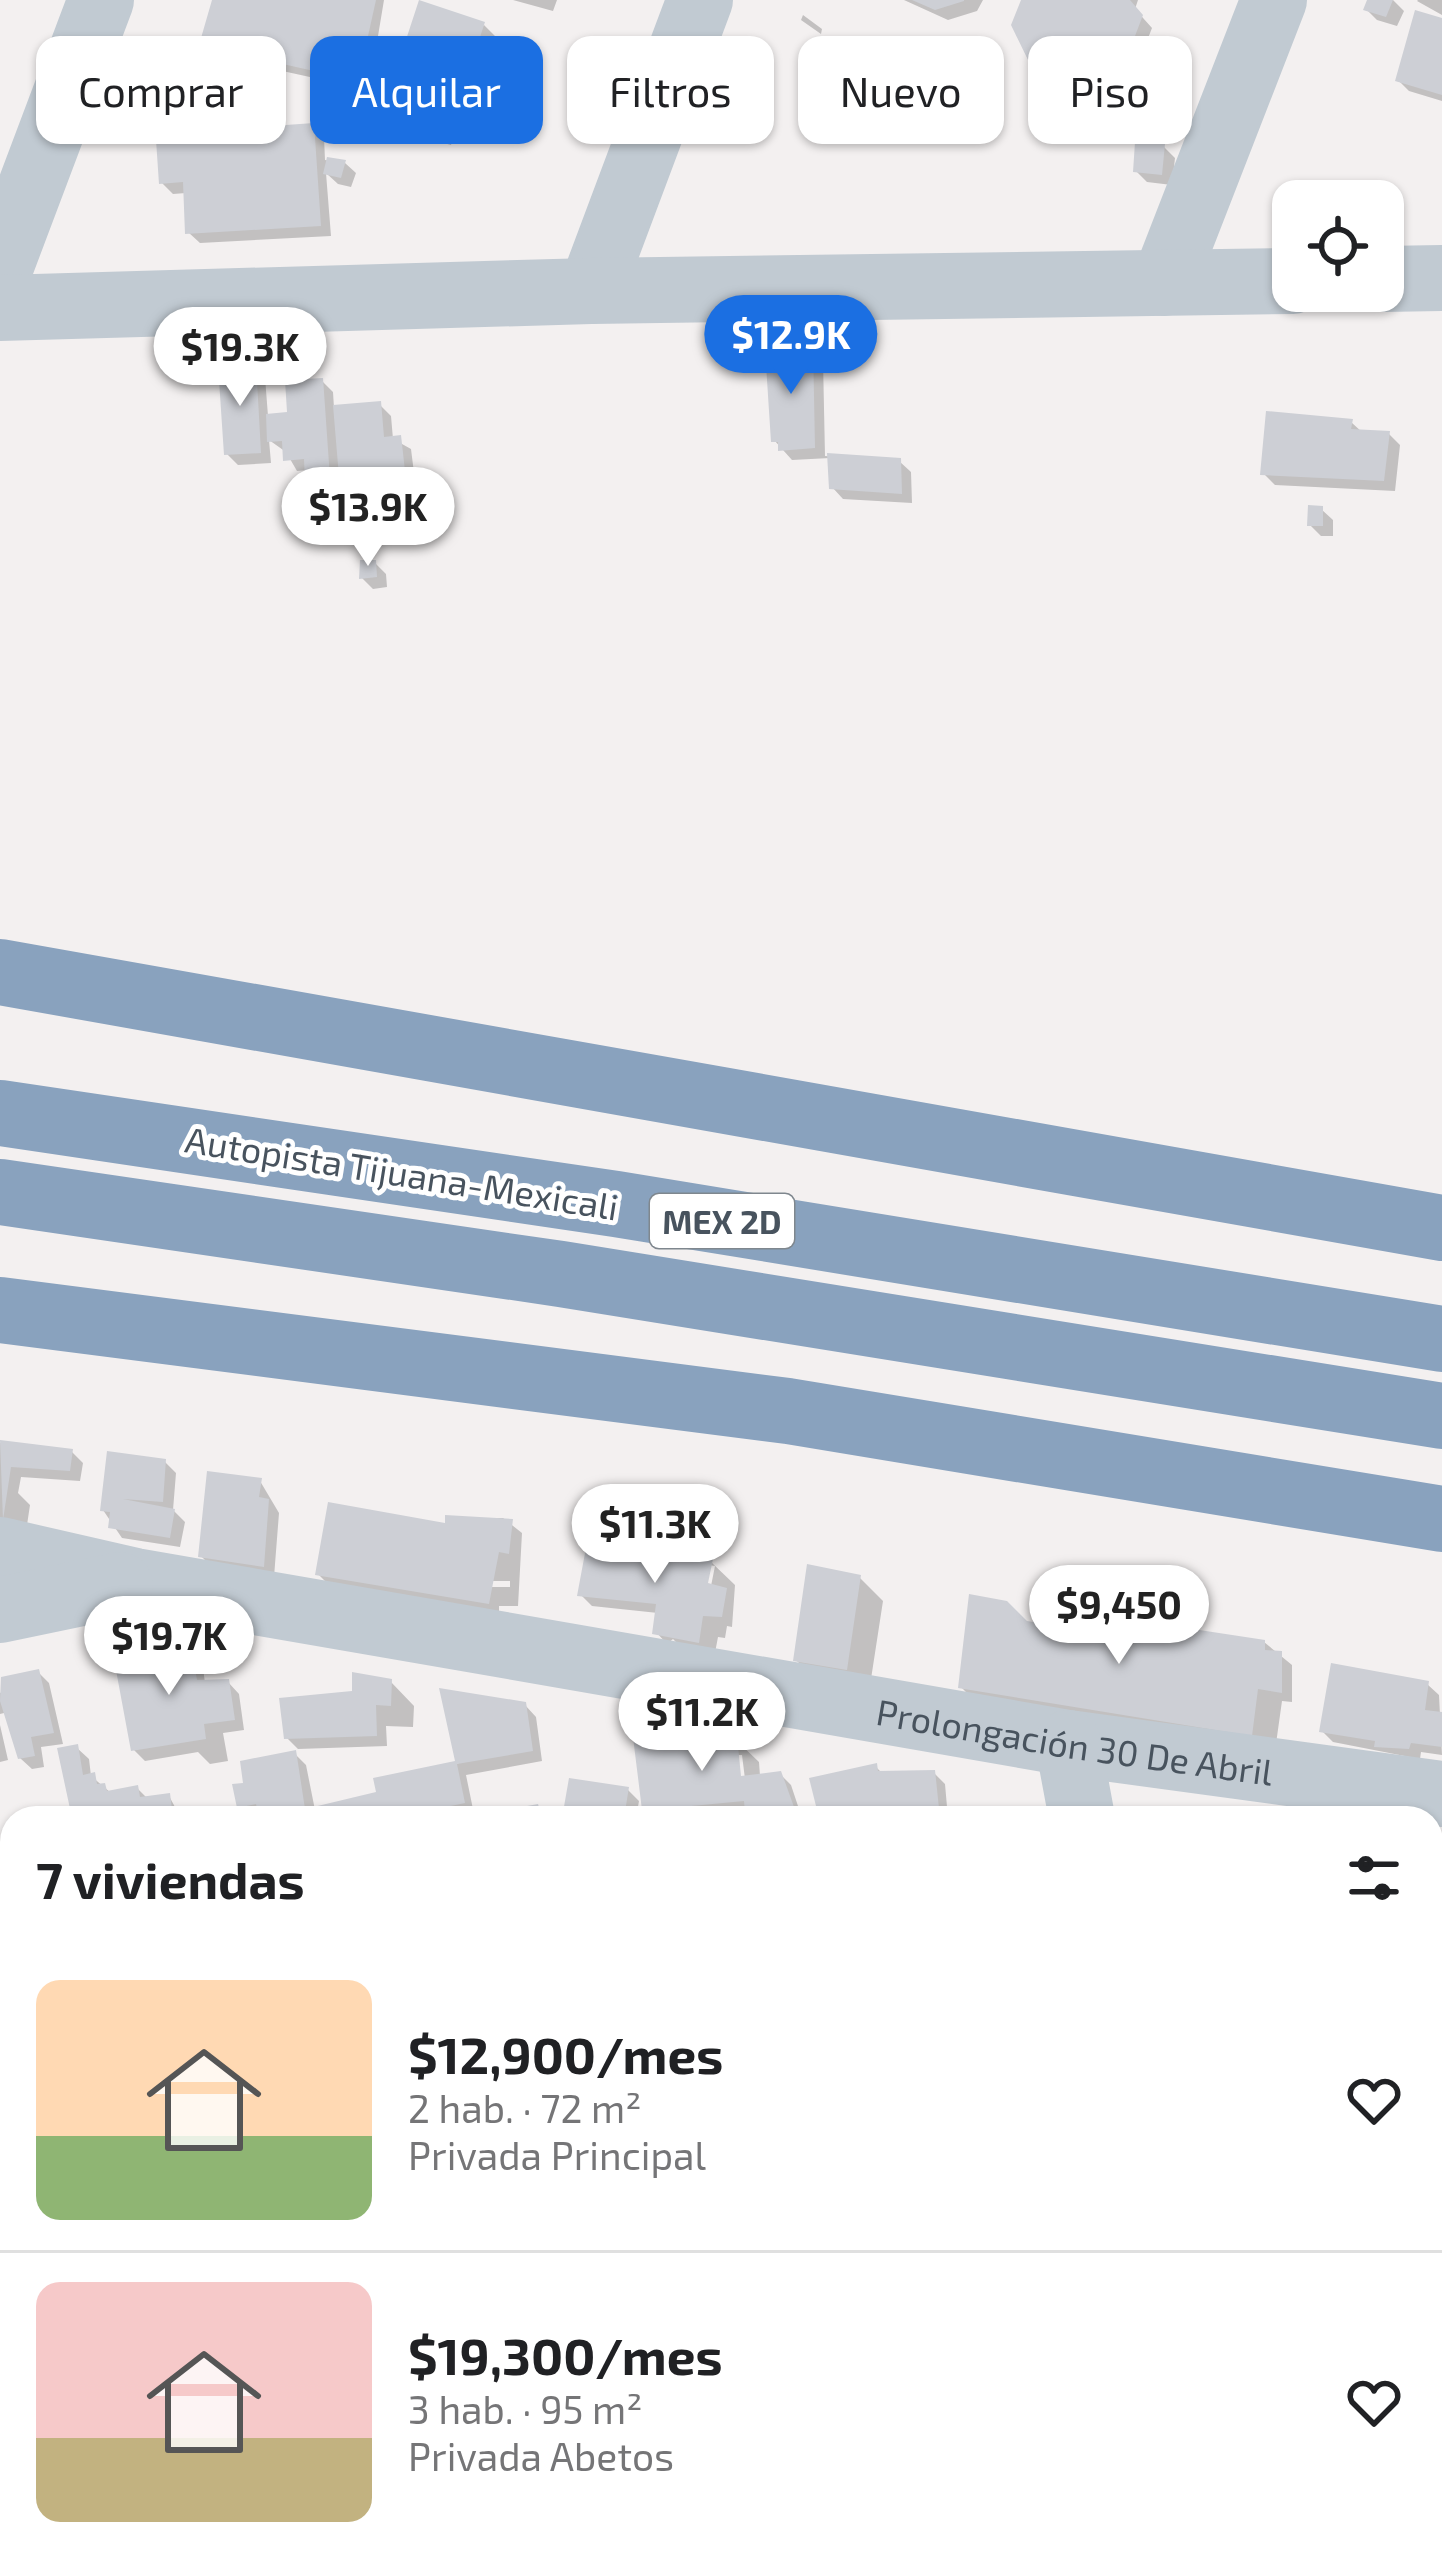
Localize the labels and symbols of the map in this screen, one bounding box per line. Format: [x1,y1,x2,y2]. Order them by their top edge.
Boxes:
pin: $12.9K [693,295,889,397]
pin: $19.3K [142,307,338,409]
pin: $13.9K [270,467,466,569]
street label: Autopista Tijuana-Mexicali [183,1117,621,1227]
road number: MEX 2D [650,1194,794,1248]
pin: $11.3K [557,1484,753,1586]
pin: $9,450 [1021,1565,1217,1667]
pin: $19.7K [71,1596,267,1698]
pin: $11.2K [604,1672,800,1774]
street label: Prolongación 30 De Abril [873,1689,1276,1792]

